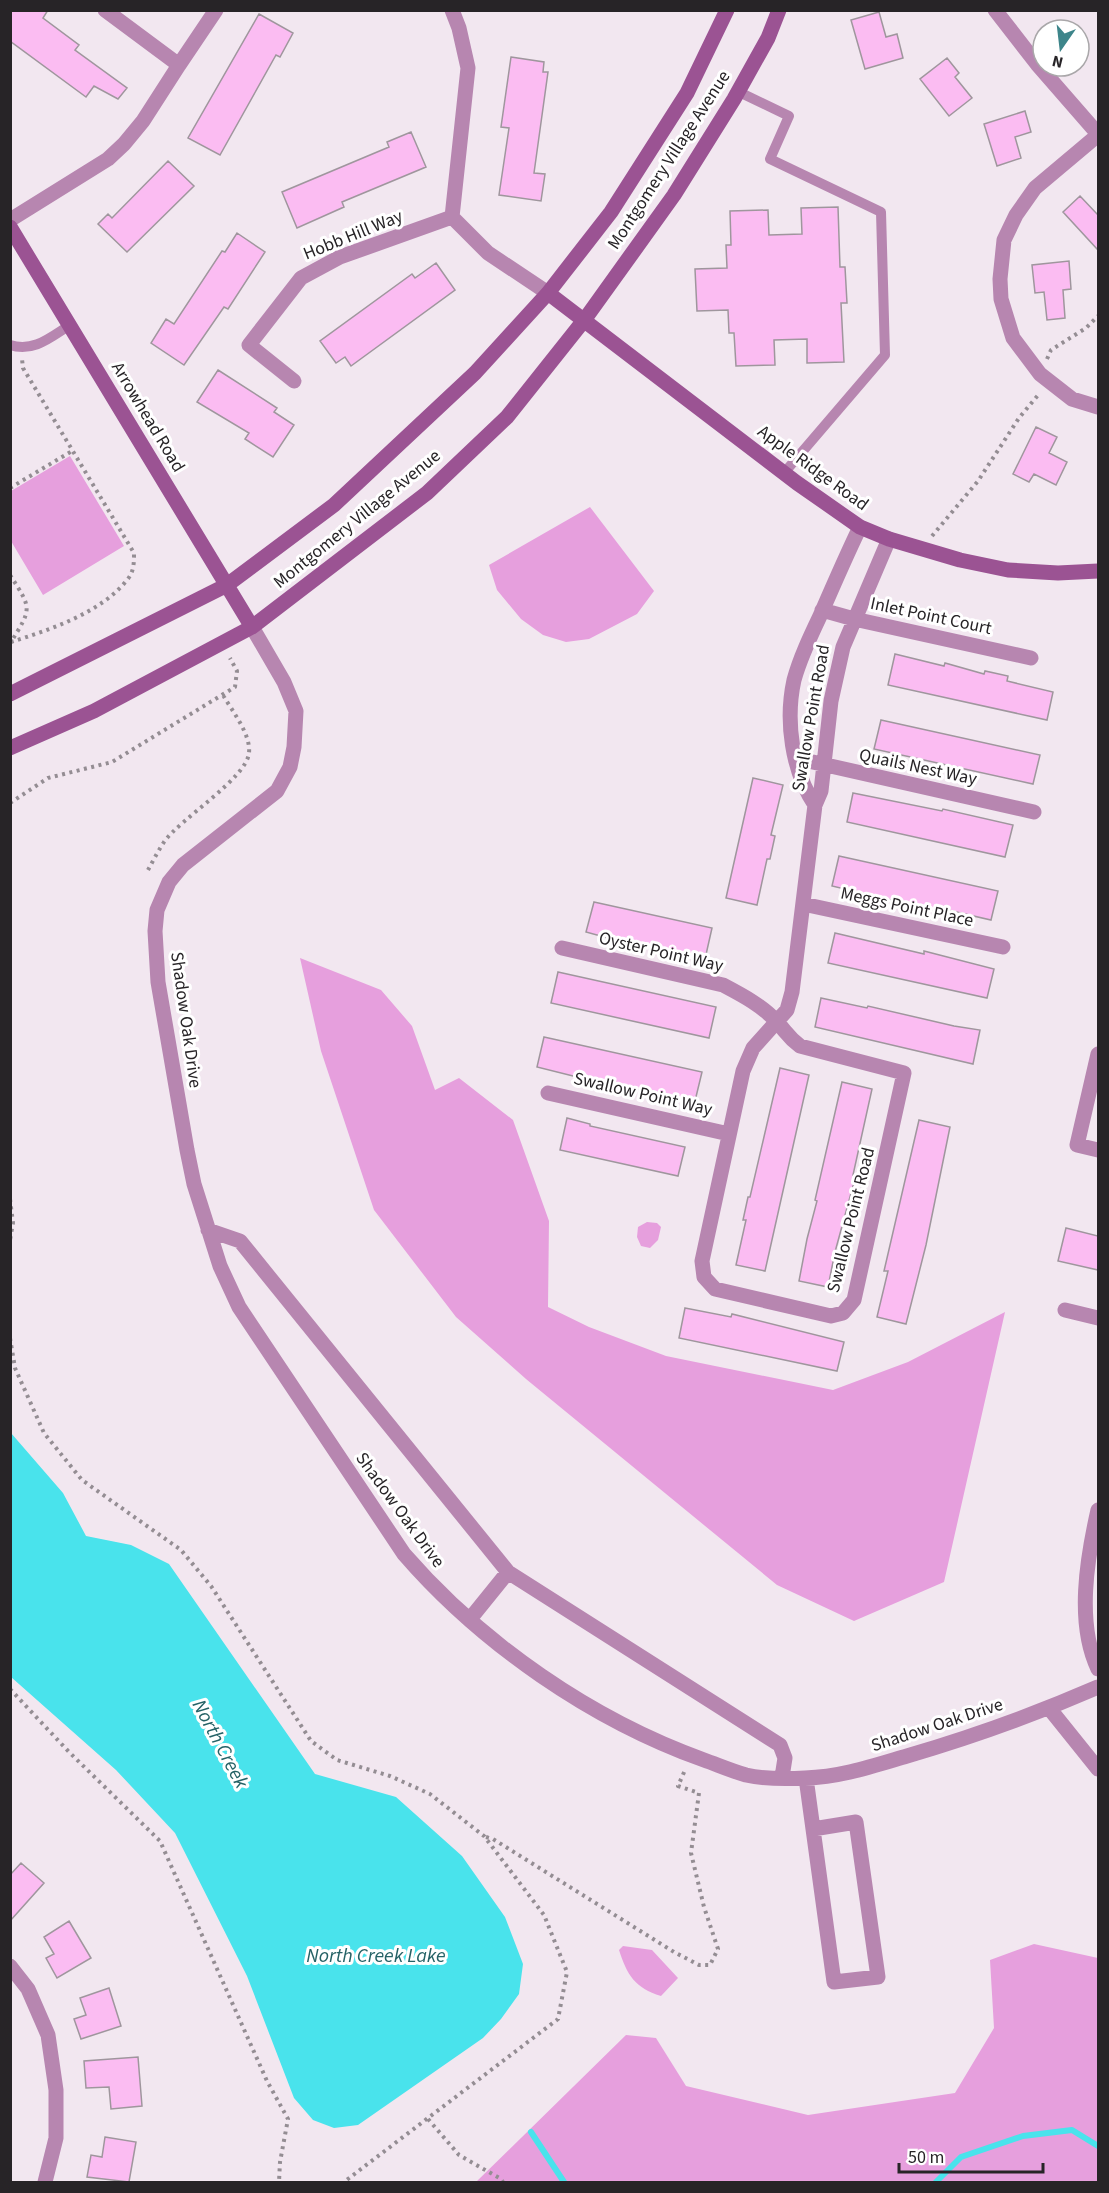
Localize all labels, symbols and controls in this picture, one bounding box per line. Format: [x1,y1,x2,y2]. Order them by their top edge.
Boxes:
north arrow [1031,18,1091,78]
text: N [1050,50,1065,74]
street label: Montgomery Village Avenue [602,66,736,254]
street label: Hobb Hill Way [300,203,407,266]
street label: Arrowhead Road [105,357,191,477]
street label: Apple Ridge Road [752,419,874,517]
street label: Montgomery Village Avenue [268,444,446,594]
street label: Inlet Point Court [868,591,994,641]
street label: Swallow Point Road [786,642,836,794]
street label: Quails Nest Way [857,742,980,792]
street label: Meggs Point Place [838,881,976,933]
street label: Oyster Point Way [596,926,726,979]
street label: Shadow Oak Drive [164,950,208,1090]
street label: Swallow Point Way [571,1066,715,1122]
street label: Swallow Point Road [821,1145,881,1295]
street label: Shadow Oak Drive [350,1447,450,1573]
street label: Shadow Oak Drive [868,1692,1006,1758]
water label: North Creek [185,1695,255,1794]
water label: North Creek Lake [306,1942,446,1970]
scale bar [899,2136,1043,2174]
text: 50 m [908,2145,944,2170]

